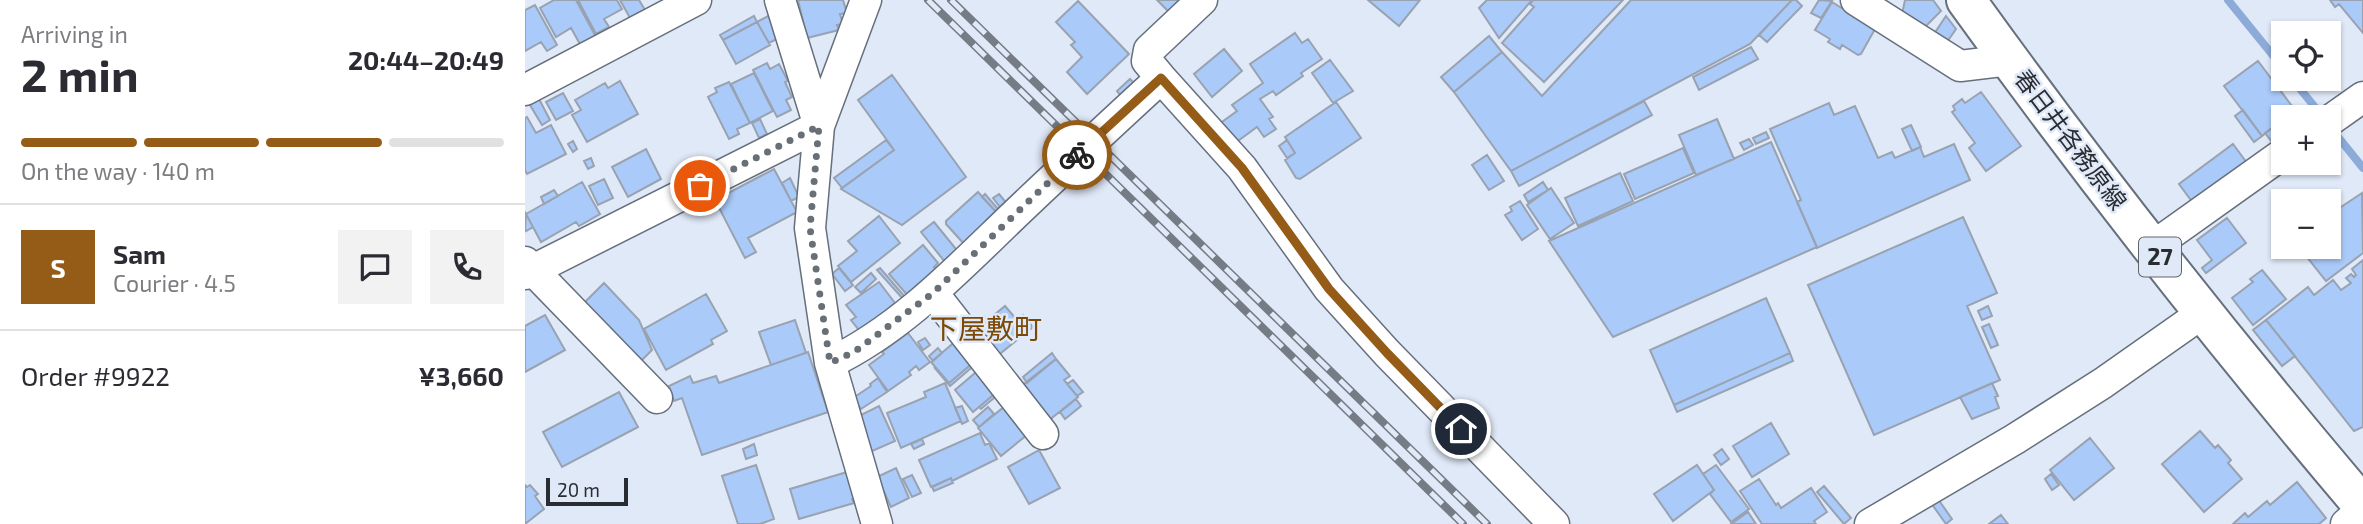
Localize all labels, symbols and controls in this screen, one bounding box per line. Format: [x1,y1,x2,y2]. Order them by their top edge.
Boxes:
text: Arriving in [21,20,128,48]
map controls [2271,21,2341,259]
button: locate [2271,21,2341,91]
text: 20:44–20:49 [348,44,504,75]
text: 2 min [21,46,139,101]
street label: 春日井各務原線 [2009,63,2133,215]
button: + [2271,105,2341,175]
courier [1042,120,1112,190]
icon: bike [1058,136,1096,174]
pin [670,156,730,216]
text: On the way · 140 m [21,157,215,185]
icon: bag [681,167,719,205]
button: − [2271,189,2341,259]
button: chat [338,230,412,304]
button: phone [430,230,504,304]
text: Sam [113,238,166,269]
road number: 27 [2139,238,2181,276]
text: S [50,252,66,283]
text: Courier · 4.5 [113,269,236,297]
district label: 下屋敷町 [930,311,1042,345]
text: Order #9922 [21,360,170,391]
text: ¥3,660 [419,360,504,391]
pin [1431,399,1491,459]
icon: home [1442,410,1480,448]
scale bar [546,475,628,507]
text: 20 m [557,478,600,501]

